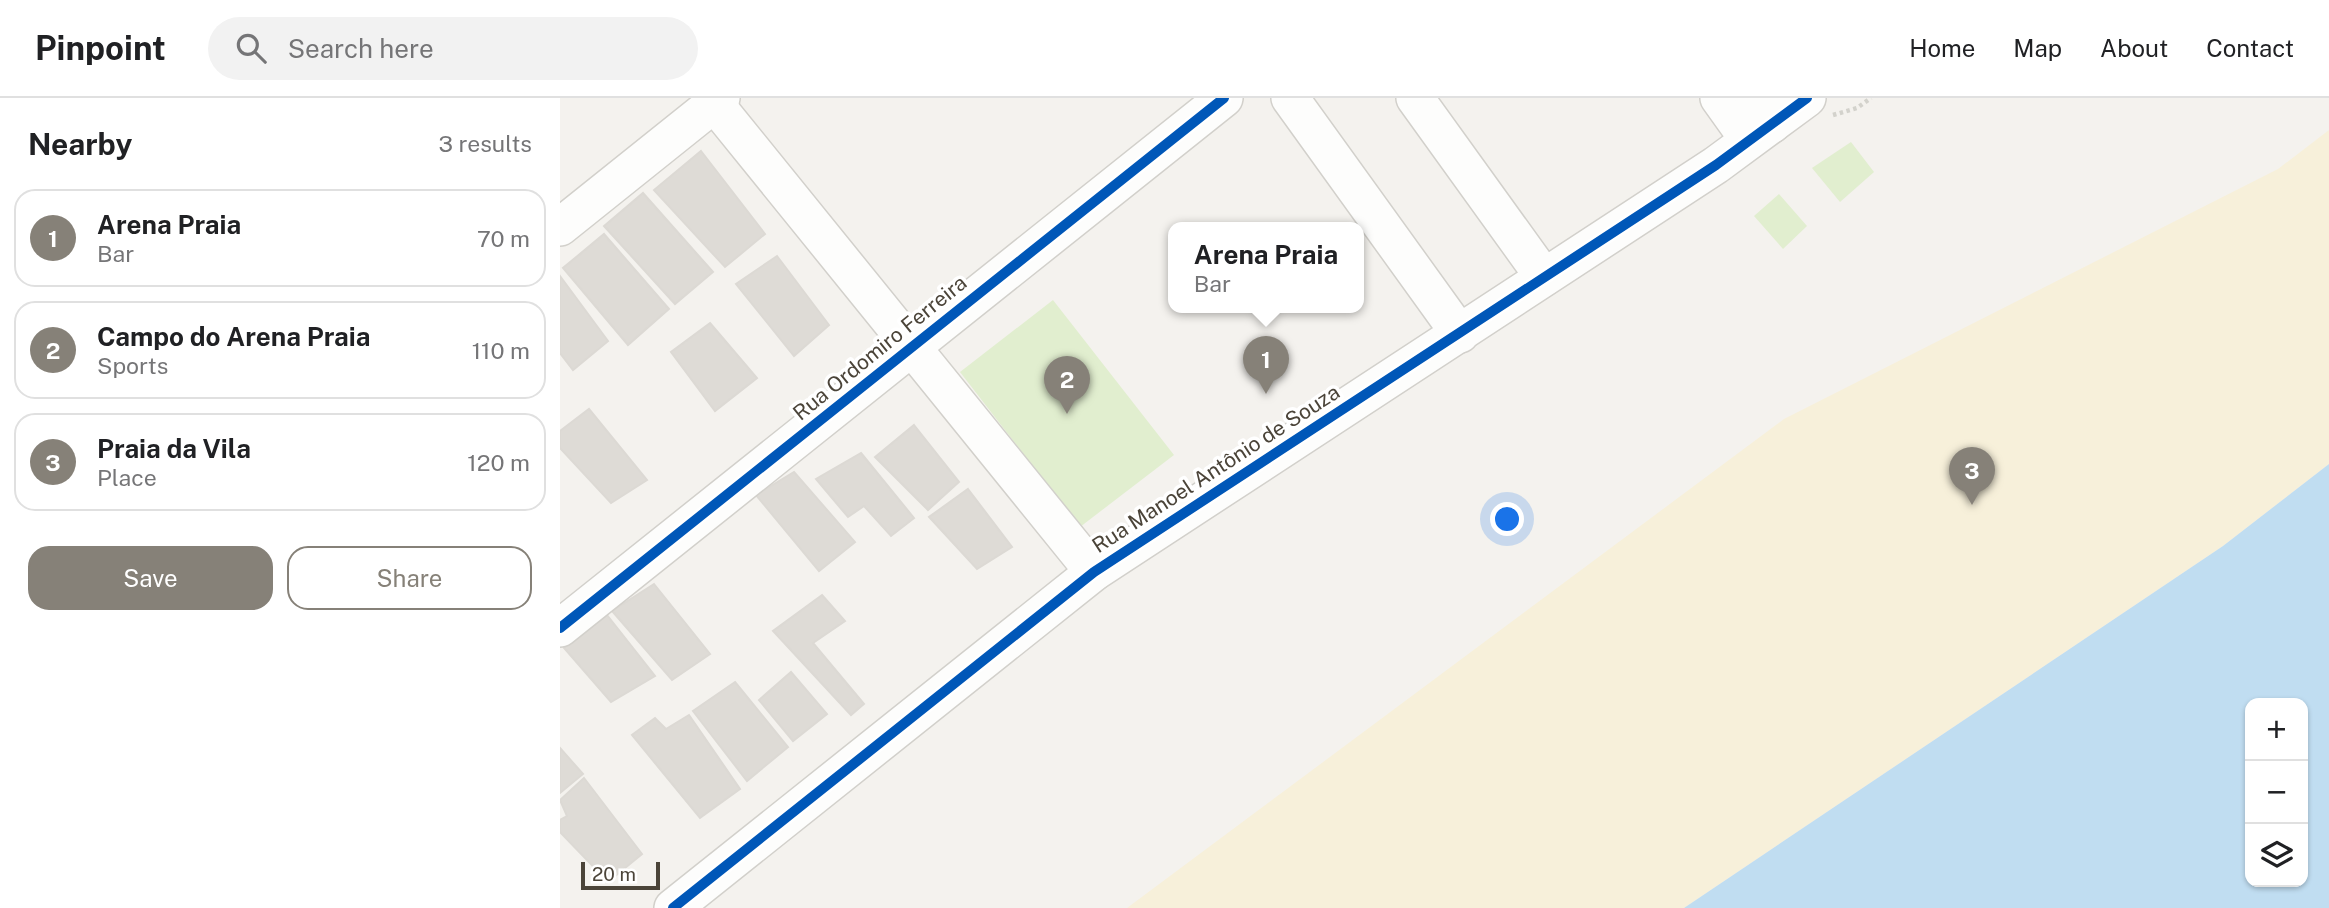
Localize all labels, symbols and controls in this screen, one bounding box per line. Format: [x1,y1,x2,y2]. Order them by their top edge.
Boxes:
search box [208,17,698,80]
text: Pinpoint [35,29,166,67]
icon: search [232,29,270,67]
text: Search here [288,33,434,64]
text: Home [1909,34,1975,62]
text: Map [2013,34,2062,62]
text: About [2100,34,2168,62]
text: Contact [2206,34,2294,62]
text: Nearby [28,126,132,162]
text: 3 results [438,130,532,157]
text: Arena Praia [97,209,241,240]
popup [1168,222,1364,313]
text: 1 [48,225,58,252]
text: 70 m [477,225,530,252]
text: Arena Praia [1194,239,1338,270]
text: Bar [97,240,134,267]
street label: Rua Ordomiro Ferreira [788,270,971,425]
text: Bar [1194,270,1231,297]
text: Campo do Arena Praia [97,321,371,352]
pin: 1 [1243,336,1289,394]
text: 2 [46,337,60,364]
text: 110 m [472,337,530,364]
text: Sports [97,352,168,379]
pin: 2 [1044,356,1090,414]
street label: Rua Manoel Antônio de Souza [1087,379,1344,558]
text: Praia da Vila [97,433,251,464]
pin: 3 [1949,447,1995,505]
text: 3 [45,449,61,476]
text: 120 m [467,449,530,476]
text: Place [97,464,157,491]
your location [1490,502,1524,536]
button: Save [28,546,273,610]
button: Share [287,546,532,610]
map controls [2245,698,2308,887]
button: + [2245,698,2308,761]
button: − [2245,761,2308,824]
button: layers [2245,824,2308,887]
scale bar [581,859,660,891]
text: 20 m [592,863,636,885]

